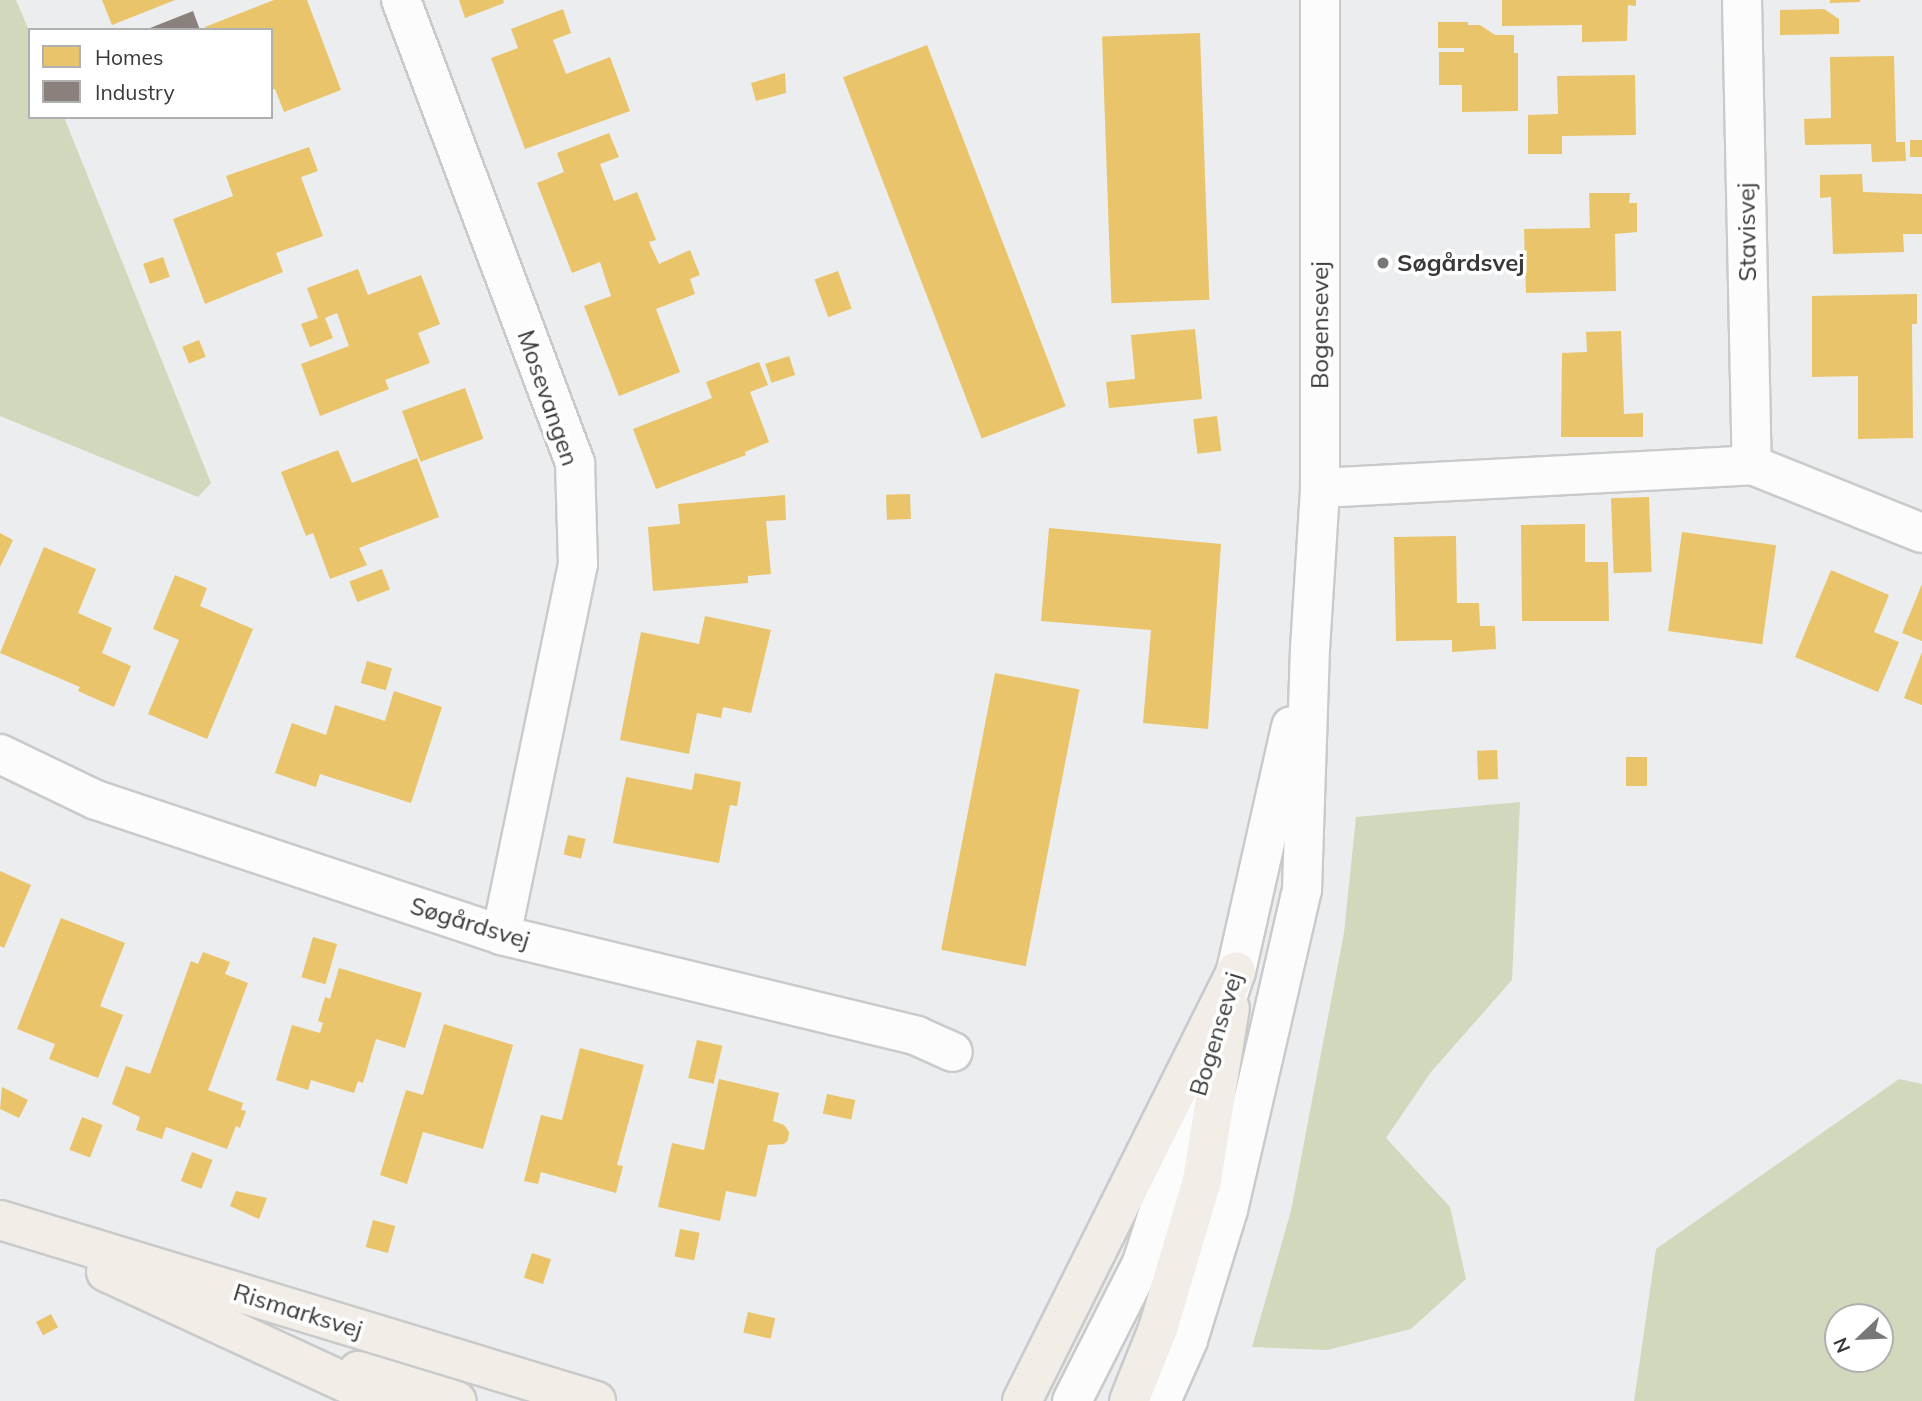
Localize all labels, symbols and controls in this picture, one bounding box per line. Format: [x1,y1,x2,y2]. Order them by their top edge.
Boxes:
legend [28,28,273,119]
text: Homes [95,44,163,70]
text: Industry [95,79,175,105]
street label: Stavisvej [1732,182,1762,282]
place label: Søgårdsvej [1397,249,1525,277]
marker: Søgårdsvej [1375,255,1391,271]
street label: Bogensevej [1306,261,1334,389]
street label: Mosevangen [511,326,585,470]
street label: Søgårdsvej [407,891,533,955]
street label: Bogensevej [1184,969,1248,1099]
street label: Rismarksvej [230,1278,366,1344]
north arrow [1824,1303,1894,1373]
text: N [1828,1334,1855,1357]

